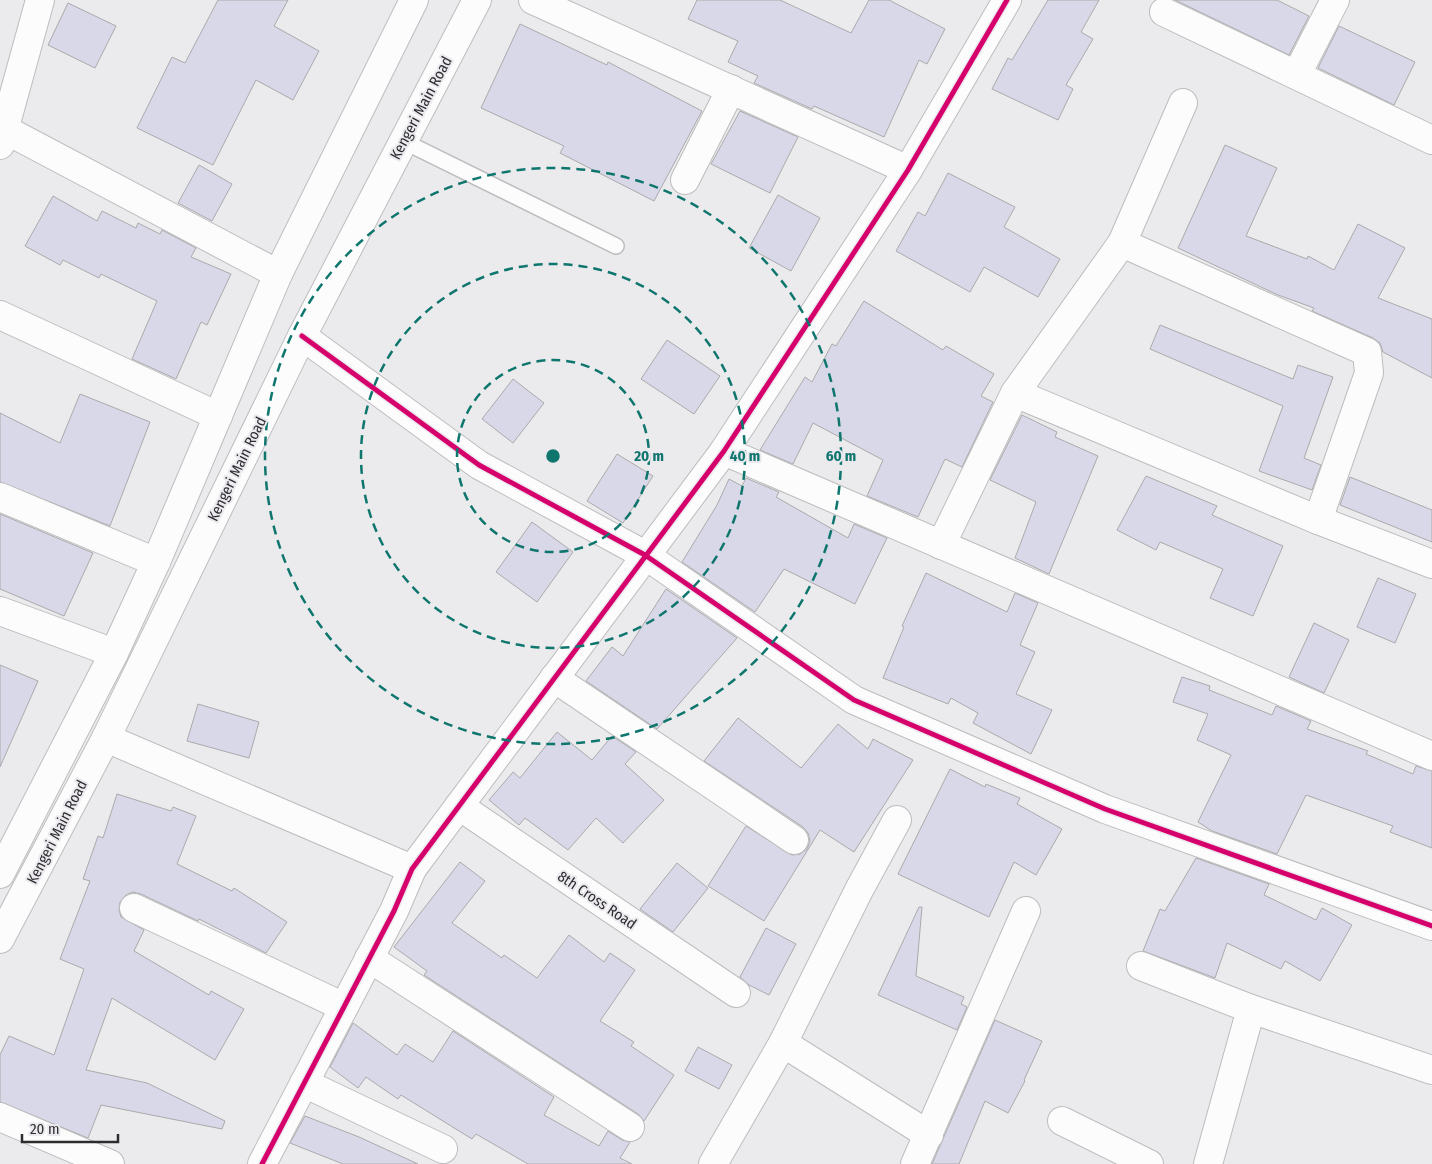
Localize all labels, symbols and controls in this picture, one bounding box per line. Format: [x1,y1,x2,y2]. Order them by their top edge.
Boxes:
street label: Kengeri Main Road [386,53,456,163]
street label: Kengeri Main Road [204,414,270,524]
centre of rings [544,447,562,465]
text: 20 m [633,447,664,465]
text: 40 m [730,447,760,465]
text: 60 m [826,447,856,465]
street label: Kengeri Main Road [23,777,91,887]
street label: 8th Cross Road [554,867,640,933]
scale bar [22,1112,119,1144]
text: 20 m [30,1120,60,1138]

